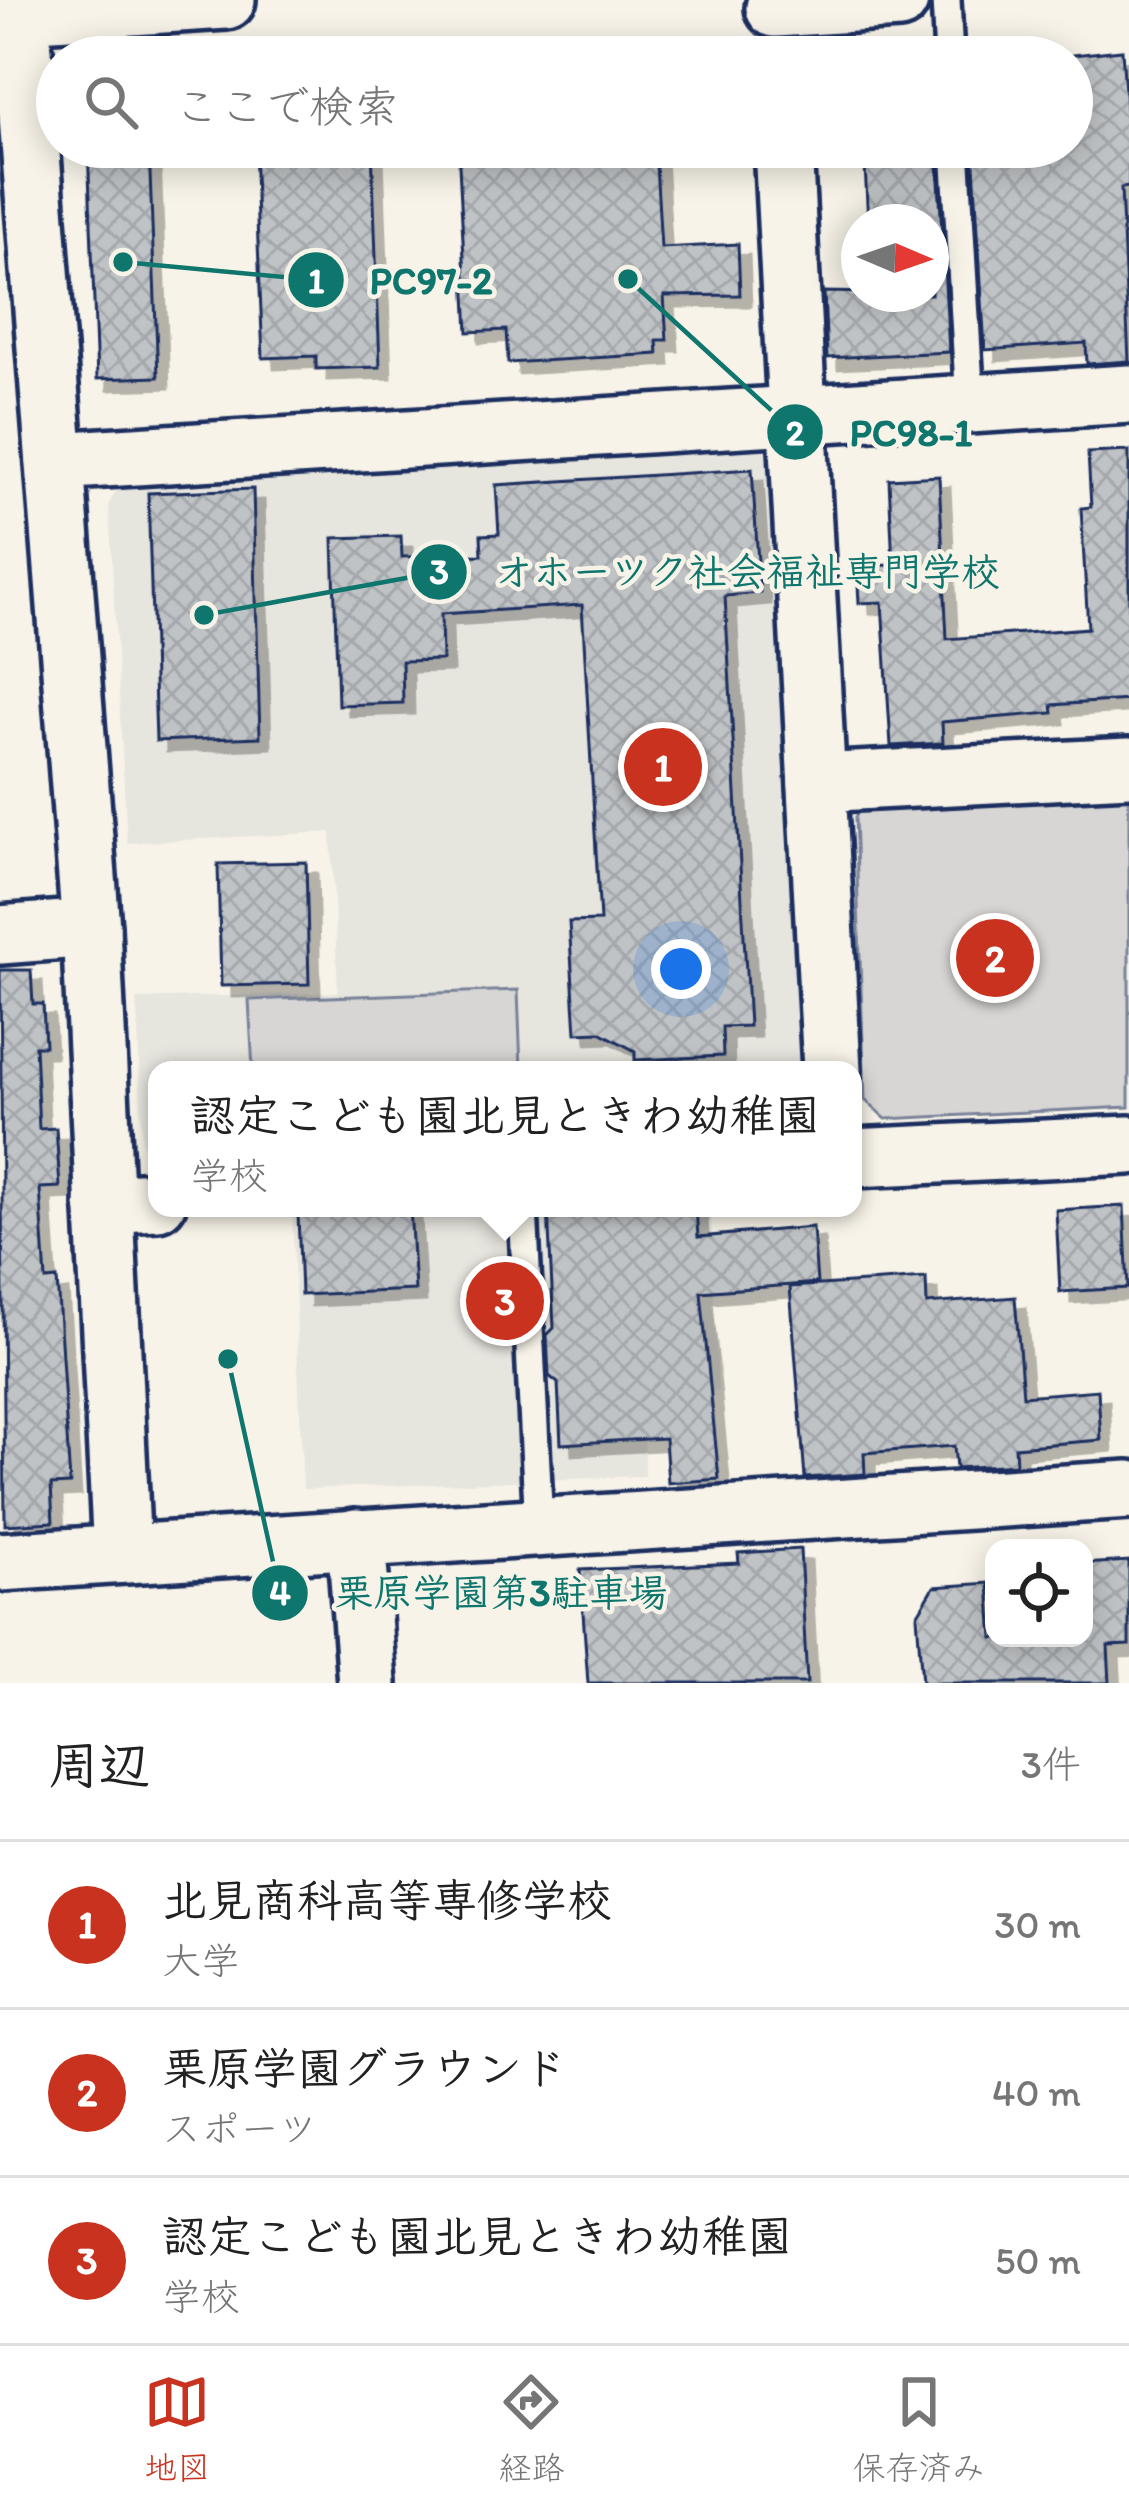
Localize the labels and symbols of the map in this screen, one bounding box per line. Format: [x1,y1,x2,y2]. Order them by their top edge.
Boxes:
north arrow [841,204,949,312]
callout: PC97-2 [286,243,517,318]
text: PC97-2 [369,257,493,304]
text: 1 [308,259,325,302]
callout: PC98-1 [765,394,996,469]
text: PC98-1 [850,409,972,456]
text: 2 [786,411,805,454]
callout: オホーツク社会福祉専門学校 [409,534,1024,609]
text: オホーツク社会福祉専門学校 [494,548,1000,595]
text: 3 [429,550,449,593]
pin: 1 [624,722,702,812]
pin: 2 [956,913,1034,1003]
your location [651,939,711,999]
pin: 3 [466,1256,544,1346]
callout: 栗原学園第3駐車場 [250,1555,691,1630]
text: 栗原学園第3駐車場 [334,1569,668,1616]
text: 4 [269,1571,291,1614]

